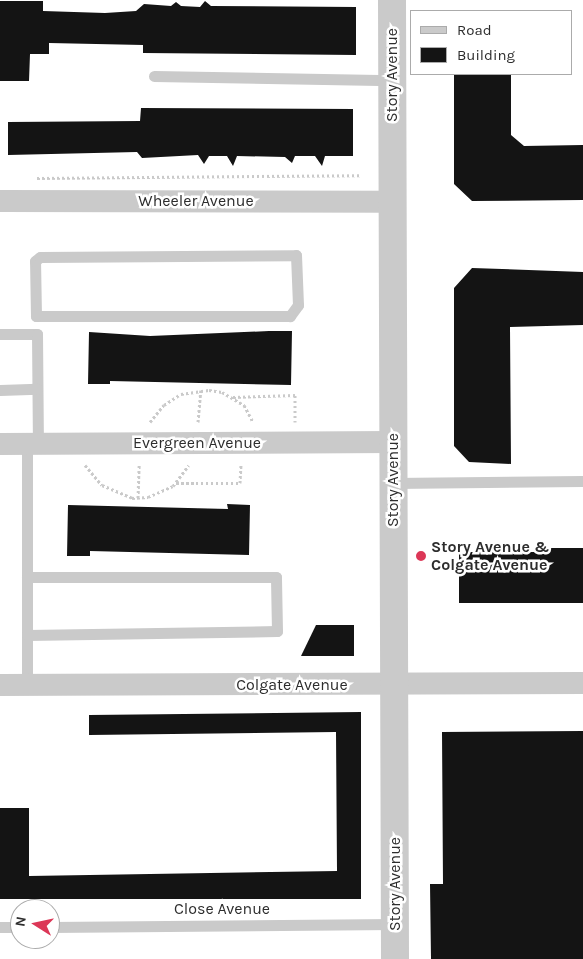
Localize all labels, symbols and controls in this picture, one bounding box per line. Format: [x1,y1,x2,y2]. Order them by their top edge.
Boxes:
legend [410,10,573,75]
text: Road [457,21,492,39]
street label: Story Avenue [382,28,402,122]
text: Building [457,46,515,64]
street label: Wheeler Avenue [138,191,254,211]
street label: Evergreen Avenue [133,433,261,453]
street label: Story Avenue [383,433,403,527]
place label: Story Avenue & Colgate Avenue [431,537,549,575]
marker: Story Avenue & Colgate Avenue [415,550,427,562]
street label: Colgate Avenue [236,675,348,695]
street label: Story Avenue [385,837,405,931]
north arrow [10,899,60,949]
street label: Close Avenue [174,899,270,919]
text: N [11,915,30,928]

